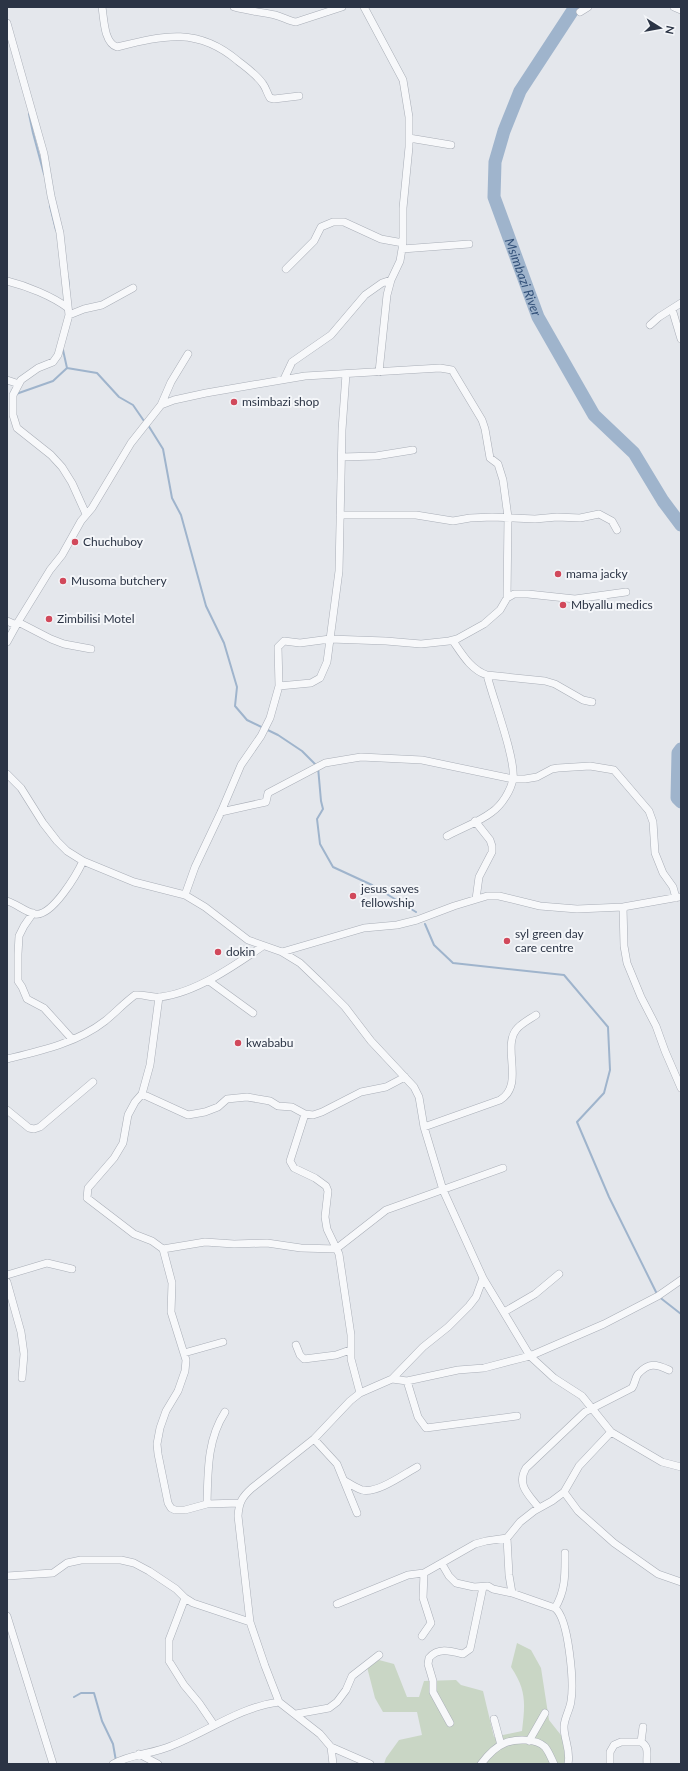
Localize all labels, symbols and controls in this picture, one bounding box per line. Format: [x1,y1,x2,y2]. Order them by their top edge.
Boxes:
north arrow [640,8,680,48]
text: N [663,25,677,35]
water label: Msimbazi River [502,236,545,319]
place label: msimbazi shop [242,394,320,409]
marker: msimbazi shop [229,397,239,407]
place label: Chuchuboy [83,534,144,549]
marker: Chuchuboy [70,537,80,547]
place label: mama jacky [566,566,628,581]
marker: mama jacky [553,569,563,579]
place label: Musoma butchery [71,573,167,588]
marker: Musoma butchery [58,576,68,586]
place label: Mbyallu medics [571,597,653,612]
marker: Mbyallu medics [558,600,568,610]
place label: Zimbilisi Motel [57,611,135,626]
marker: Zimbilisi Motel [44,614,54,624]
place label: jesus saves fellowship [360,881,419,910]
marker: jesus saves fellowship [348,891,358,901]
place label: syl green day care centre [515,926,585,955]
marker: syl green day care centre [502,936,512,946]
place label: dokin [226,944,255,959]
marker: dokin [213,947,223,957]
place label: kwababu [246,1035,294,1050]
marker: kwababu [233,1038,243,1048]

